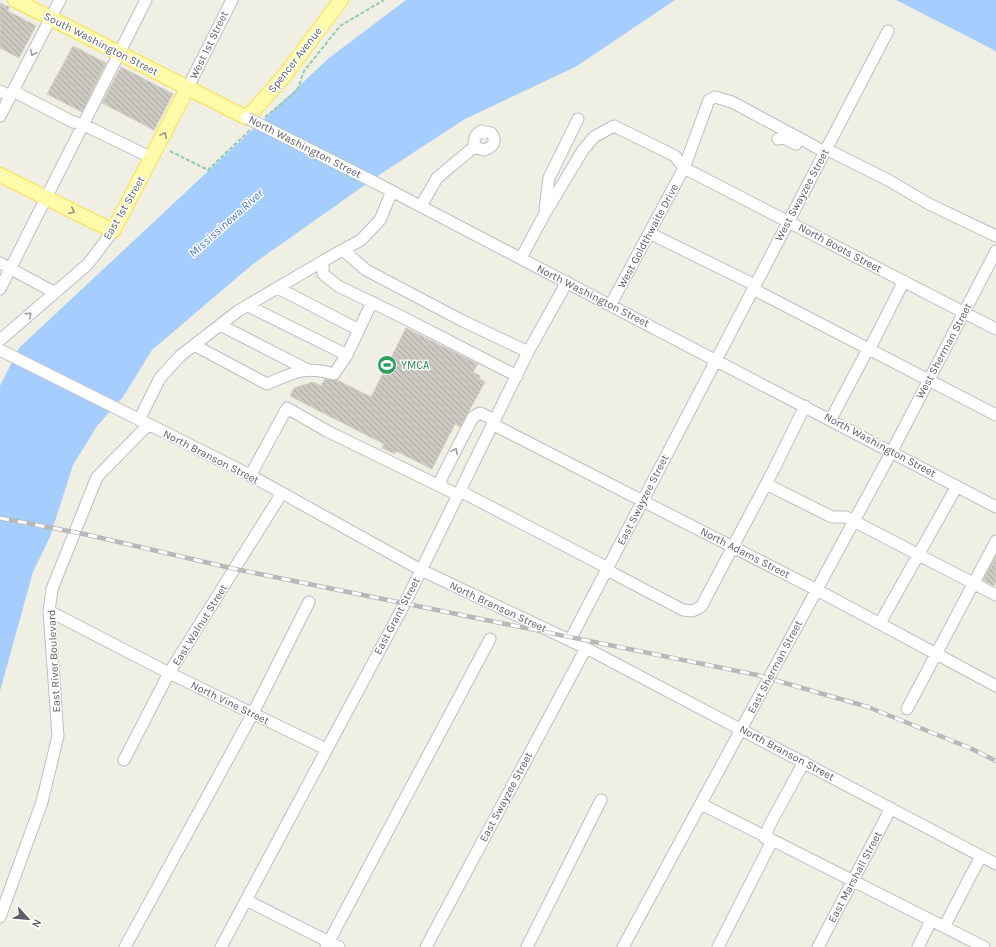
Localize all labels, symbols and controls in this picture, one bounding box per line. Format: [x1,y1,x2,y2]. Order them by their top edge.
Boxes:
street label: West 1st Street [187,9,231,81]
street label: South Washington Street [42,10,160,78]
street label: Spencer Avenue [265,24,325,95]
one-way arrow [30,49,38,56]
street label: North Washington Street [247,113,363,181]
one-way arrow [159,131,167,139]
street label: West Swayzee Street [772,147,832,243]
street label: East 1st Street [101,174,147,242]
street label: West Goldthwaite Drive [615,181,681,290]
water label: Mississinewa River [186,185,267,260]
one-way arrow [68,206,76,214]
street label: North Boots Street [796,221,884,275]
street label: North Washington Street [535,262,651,330]
street label: West Sherman Street [913,301,975,401]
one-way arrow [25,312,32,319]
sports icon: YMCA [376,354,398,376]
place label: YMCA [401,359,430,372]
street label: North Washington Street [822,410,938,480]
street label: North Branson Street [161,427,261,487]
one-way arrow [451,448,458,455]
street label: East Swayzee Street [615,453,671,547]
street label: North Adams Street [698,525,792,581]
street label: East Grant Street [371,575,423,657]
street label: North Branson Street [447,579,549,635]
street label: East Walnut Street [170,582,230,668]
street label: East River Boulevard [45,609,63,713]
street label: East Sherman Street [745,618,805,716]
street label: North Vine Street [189,678,271,728]
street label: North Branson Street [737,722,837,784]
street label: East Swayzee Street [477,750,535,844]
street label: East Marshall Street [825,829,885,925]
north arrow [8,899,48,939]
text: N [29,917,44,930]

